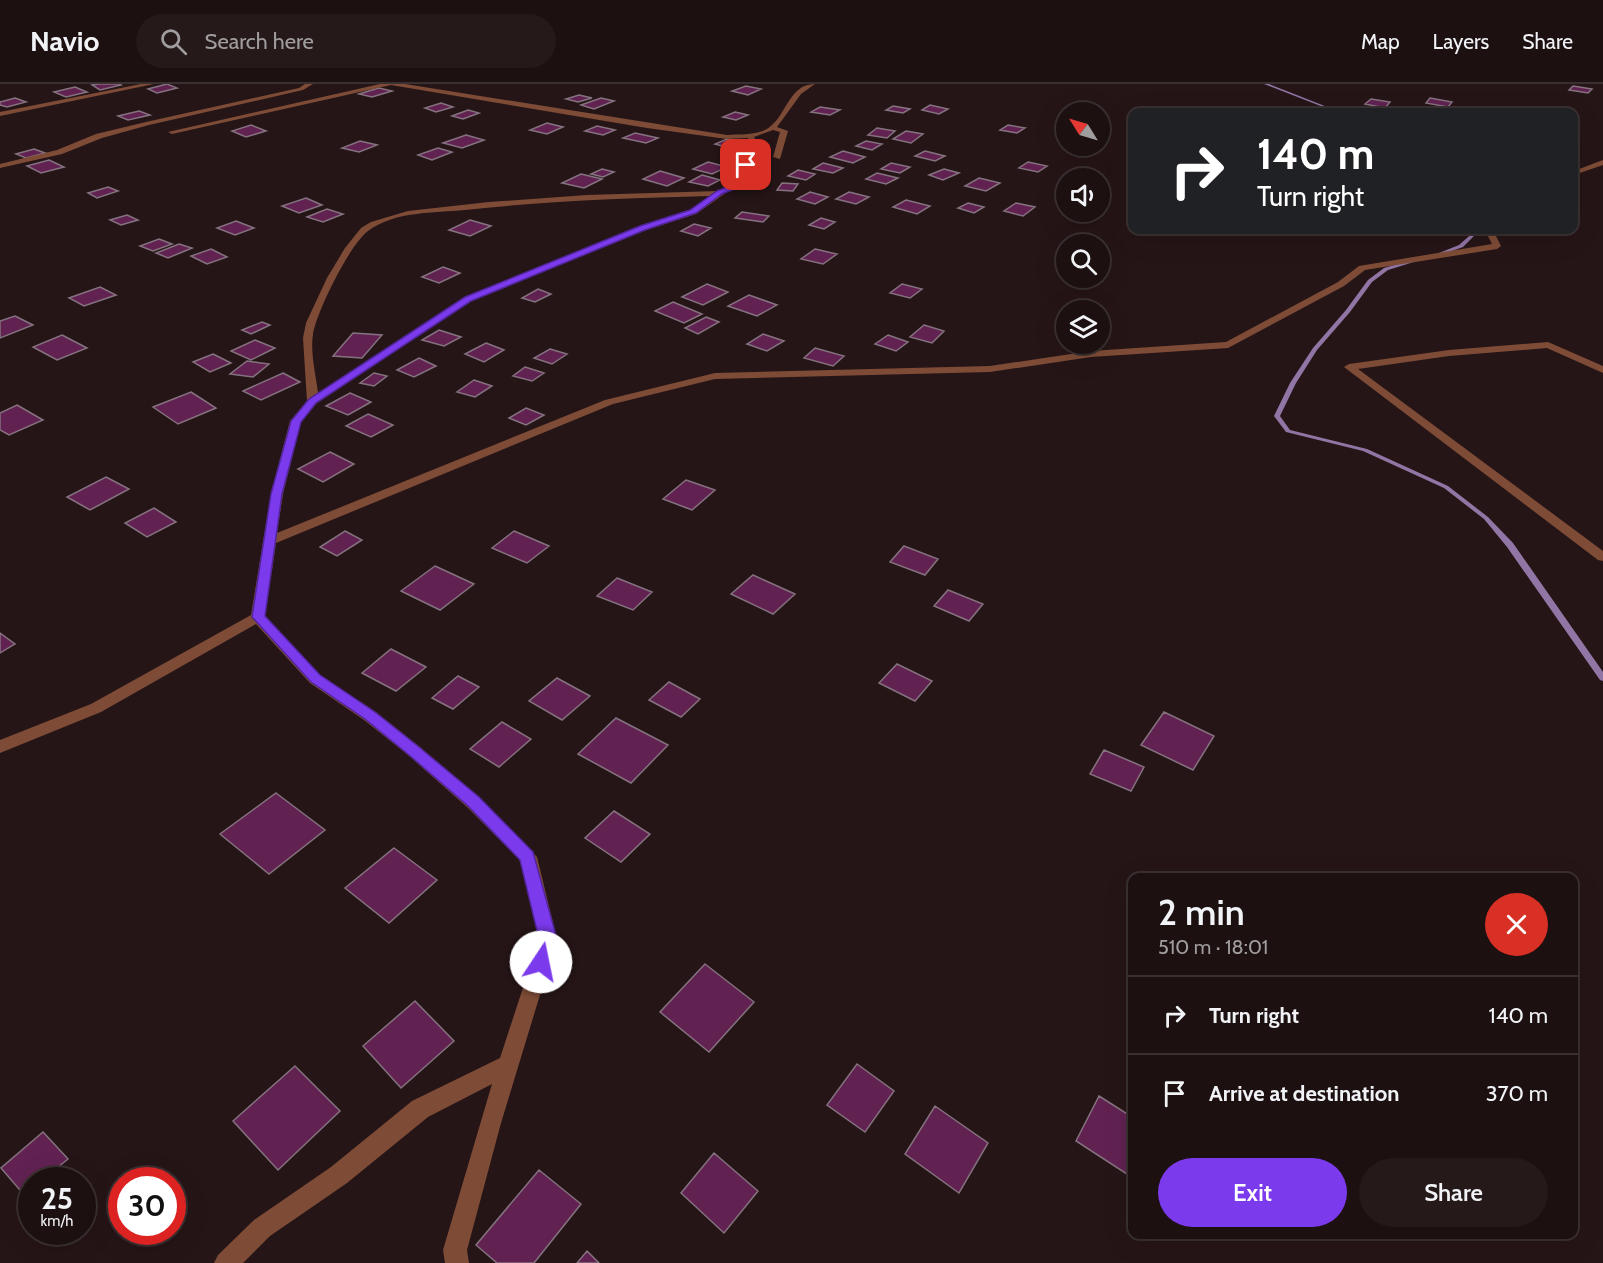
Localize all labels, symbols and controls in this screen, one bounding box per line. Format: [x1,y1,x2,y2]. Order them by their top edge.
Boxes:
search box [136,14,556,68]
text: Navio [30,24,100,58]
icon: search [157,25,190,58]
text: Search here [205,28,314,55]
text: Map [1361,29,1400,54]
text: Layers [1433,29,1489,54]
text: Share [1522,29,1573,54]
north arrow [1056,102,1110,156]
map controls [1056,102,1110,354]
text: 140 m [1257,128,1374,180]
icon: right [1158,132,1236,210]
pin [720,139,771,190]
icon: arrive [729,148,762,181]
button: sound [1056,168,1110,222]
text: Turn right [1257,180,1364,213]
button: search [1056,234,1110,288]
button: layers [1056,300,1110,354]
text: 2 min [1158,890,1245,934]
button: close [1485,893,1548,956]
position arrow [509,930,573,994]
text: 510 m · 18:01 [1158,935,1268,959]
icon: right [1158,999,1191,1032]
text: Turn right [1209,1002,1299,1029]
text: 140 m [1489,1002,1548,1029]
icon: arrive [1158,1077,1191,1110]
text: Arrive at destination [1209,1080,1399,1107]
text: 370 m [1486,1080,1548,1107]
button: Exit [1158,1158,1347,1227]
button: Share [1359,1158,1548,1227]
speed limit sign: 30 [108,1167,186,1245]
text: 25 [41,1180,73,1217]
text: km/h [41,1212,73,1230]

